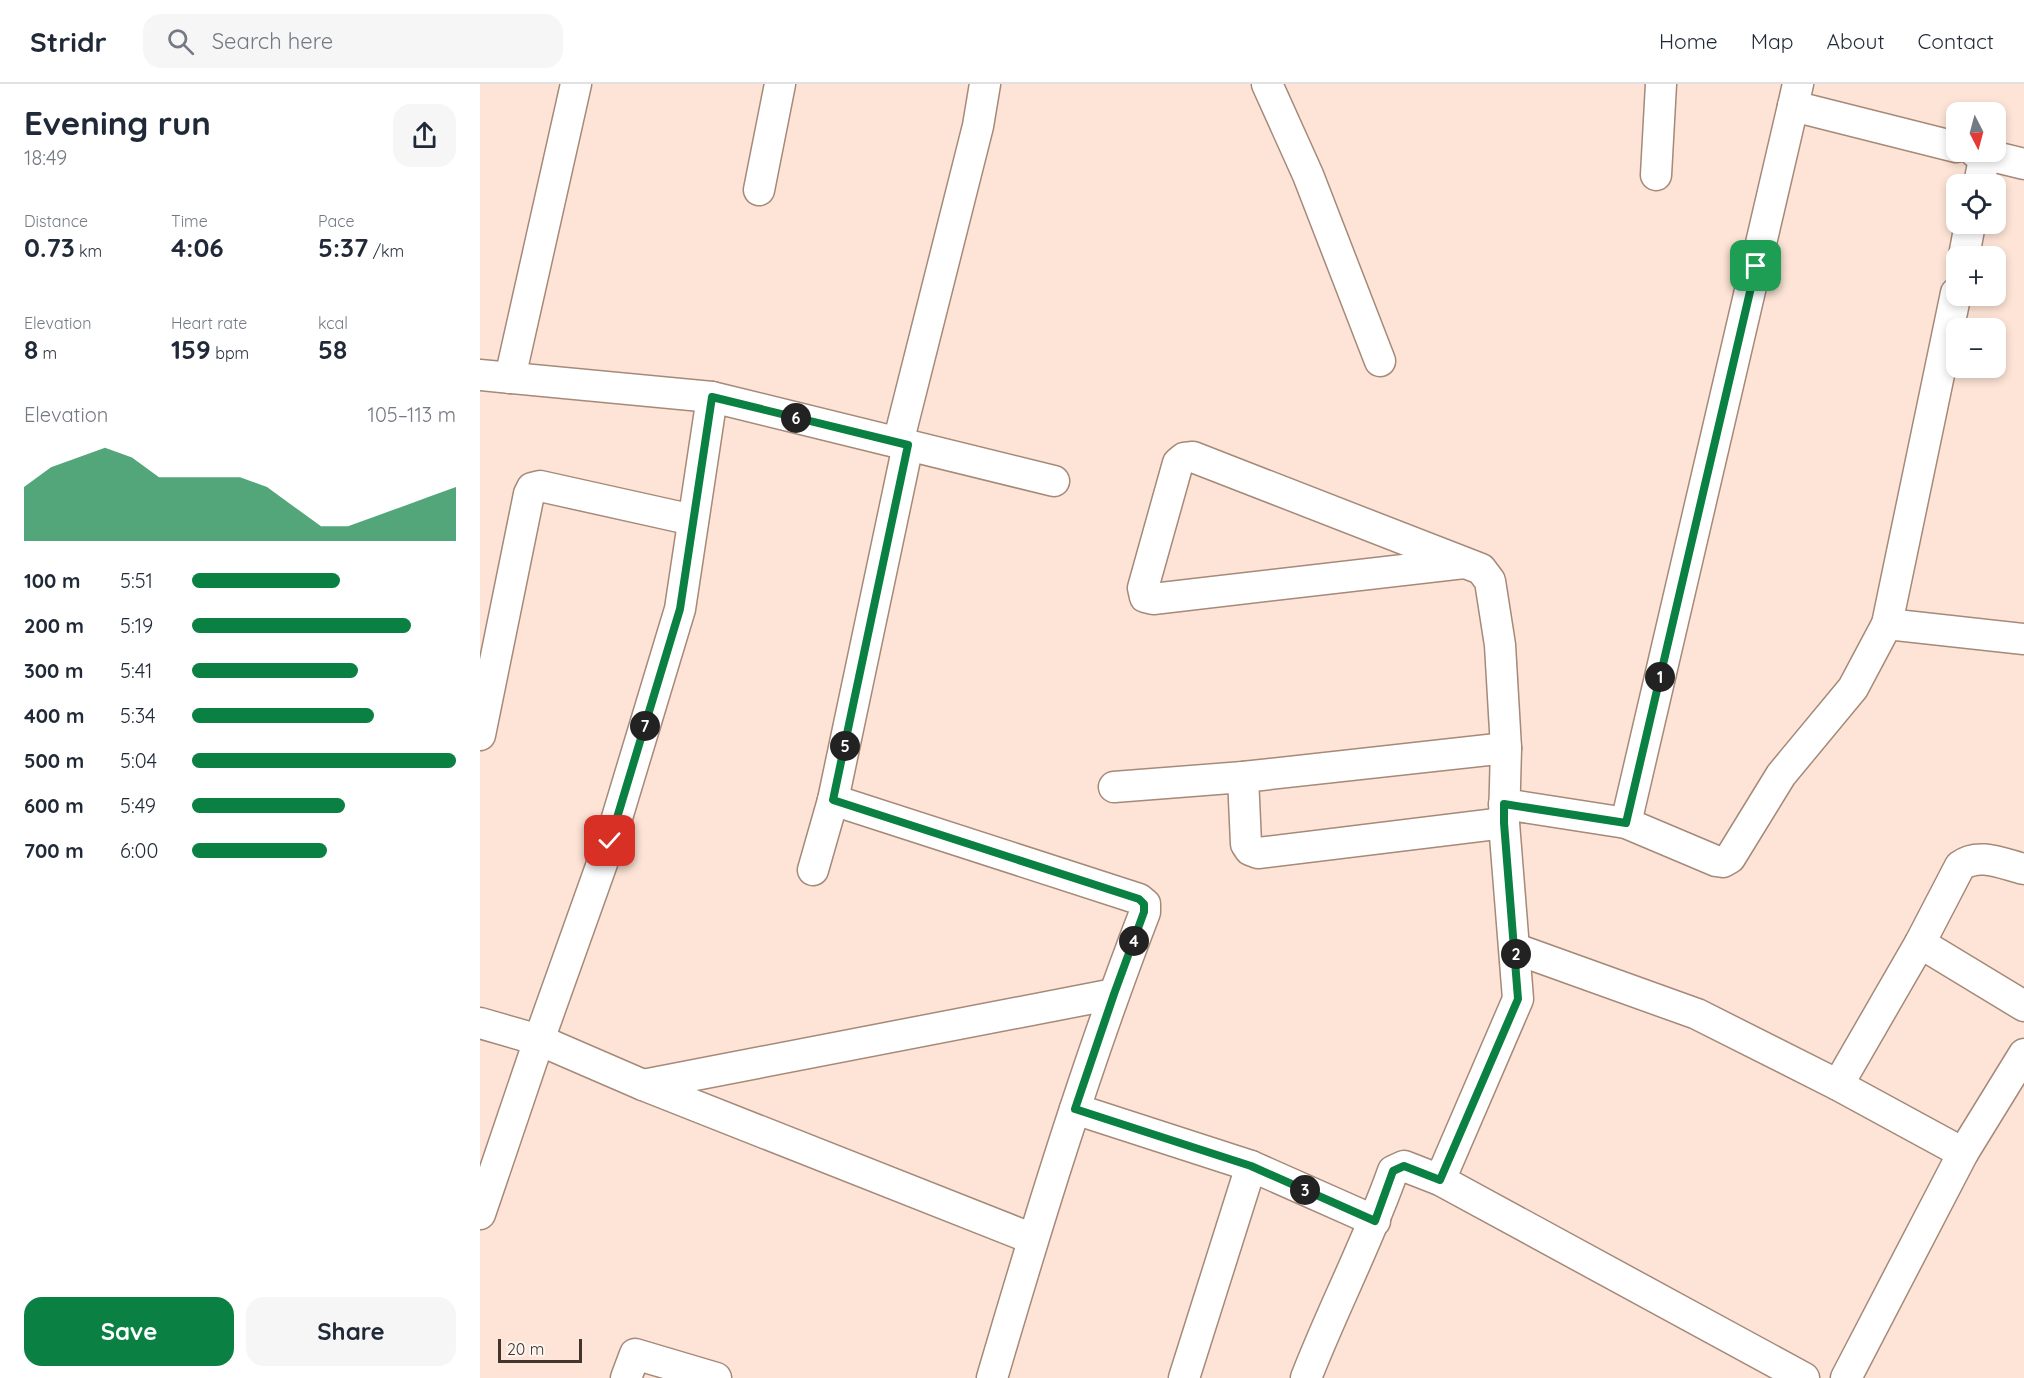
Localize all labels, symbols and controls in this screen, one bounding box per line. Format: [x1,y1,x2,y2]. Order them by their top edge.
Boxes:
search box [143,14,563,68]
text: Stridr [30,24,107,59]
icon: search [164,25,197,58]
text: Search here [212,27,333,55]
text: Home [1659,28,1718,54]
text: Map [1751,28,1794,54]
text: About [1827,28,1885,54]
text: Contact [1918,28,1994,54]
text: Evening run [24,102,211,143]
north arrow [1946,102,2006,162]
map controls [1946,102,2006,378]
button: share [393,104,456,167]
text: 18:49 [24,145,67,170]
button: locate [1946,174,2006,234]
text: Distance [24,211,88,231]
text: Time [171,211,208,231]
text: Pace [318,211,354,231]
text: 0.73 [24,231,75,264]
text: 4:06 [171,231,224,264]
text: 5:37 [318,231,368,264]
pin [1730,240,1781,291]
text: km [75,241,102,261]
text: /km [368,241,404,261]
button: + [1946,246,2006,306]
icon: arrive [1739,249,1772,282]
text: Elevation [24,313,91,333]
text: Heart rate [171,313,247,333]
text: kcal [318,313,348,333]
button: − [1946,318,2006,378]
text: 8 [24,333,38,366]
text: 159 [171,333,211,366]
text: 58 [318,333,347,366]
text: m [38,343,57,363]
text: bpm [211,343,249,363]
text: Elevation [24,402,108,427]
text: 105–113 m [368,402,456,427]
pin: 6 [781,403,811,433]
text: 6 [792,408,800,428]
text: 100 m [24,568,80,593]
text: 5:51 [120,568,153,593]
text: 200 m [24,613,84,638]
text: 5:19 [120,613,153,638]
text: 300 m [24,658,83,683]
text: 5:41 [120,658,152,683]
pin: 1 [1645,662,1675,692]
text: 1 [1657,667,1663,687]
text: 400 m [24,703,84,728]
text: 5:34 [120,703,156,728]
pin: 7 [630,711,660,741]
text: 7 [641,716,649,736]
pin: 5 [830,731,860,761]
text: 5 [840,736,850,756]
text: 500 m [24,748,84,773]
text: 5:04 [120,748,157,773]
text: 600 m [24,793,84,818]
text: 5:49 [120,793,156,818]
pin [584,815,635,866]
icon: check [593,824,626,857]
text: 700 m [24,838,84,863]
text: 6:00 [120,838,158,863]
pin: 4 [1119,926,1149,956]
text: 4 [1129,931,1139,951]
pin: 2 [1501,939,1531,969]
text: 2 [1511,944,1521,964]
pin: 3 [1290,1175,1320,1205]
text: 3 [1301,1180,1309,1200]
button: Save [24,1297,234,1366]
button: Share [246,1297,456,1366]
scale bar [498,1336,582,1364]
text: 20 m [507,1339,544,1359]

